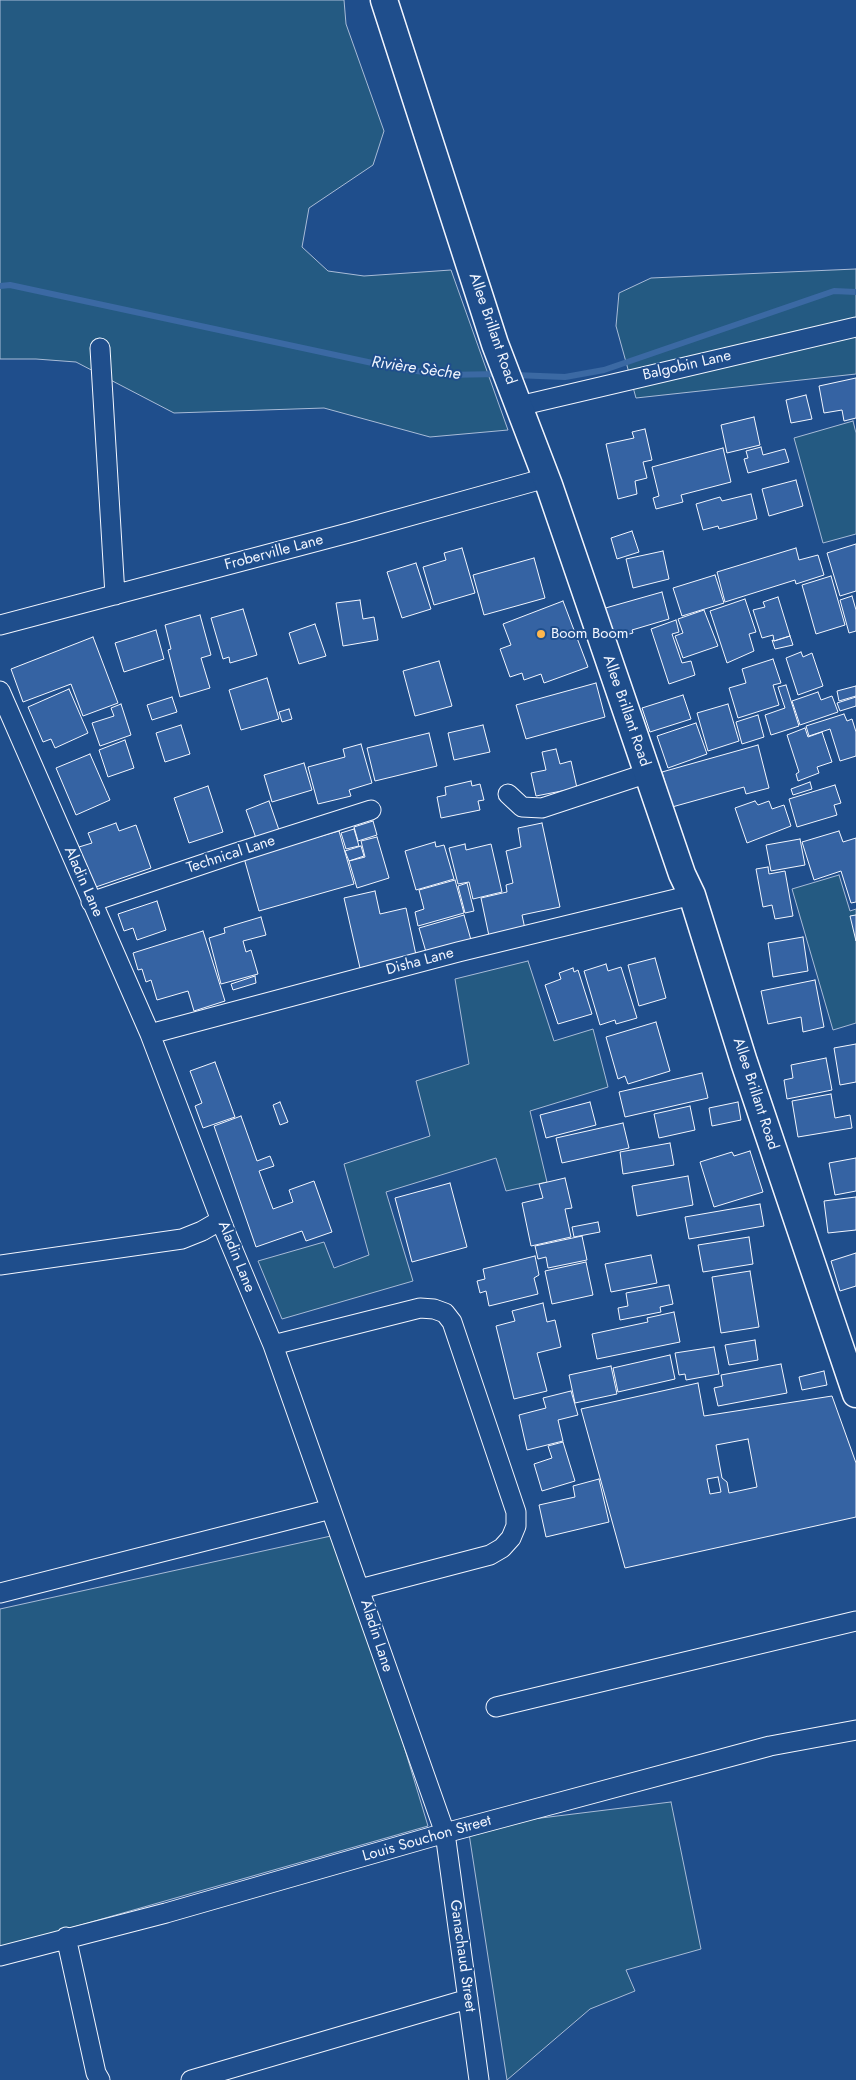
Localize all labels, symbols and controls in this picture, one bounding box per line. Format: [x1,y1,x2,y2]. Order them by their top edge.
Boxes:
street label: Allee Brillant Road [465,271,519,387]
street label: Balgobin Lane [641,347,733,385]
water label: Rivière Sèche [370,353,462,385]
street label: Froberville Lane [223,531,325,575]
place label: Boom Boom [551,625,628,643]
marker: Boom Boom [535,628,547,640]
street label: Allee Brillant Road [599,653,653,769]
street label: Technical Lane [185,832,277,878]
street label: Aladin Lane [60,844,106,920]
street label: Disha Lane [384,944,456,980]
street label: Allee Brillant Road [728,1036,782,1152]
street label: Aladin Lane [214,1219,258,1295]
street label: Aladin Lane [356,1598,396,1674]
street label: Louis Souchon Street [361,1812,493,1866]
street label: Ganachaud Street [445,1899,479,2013]

